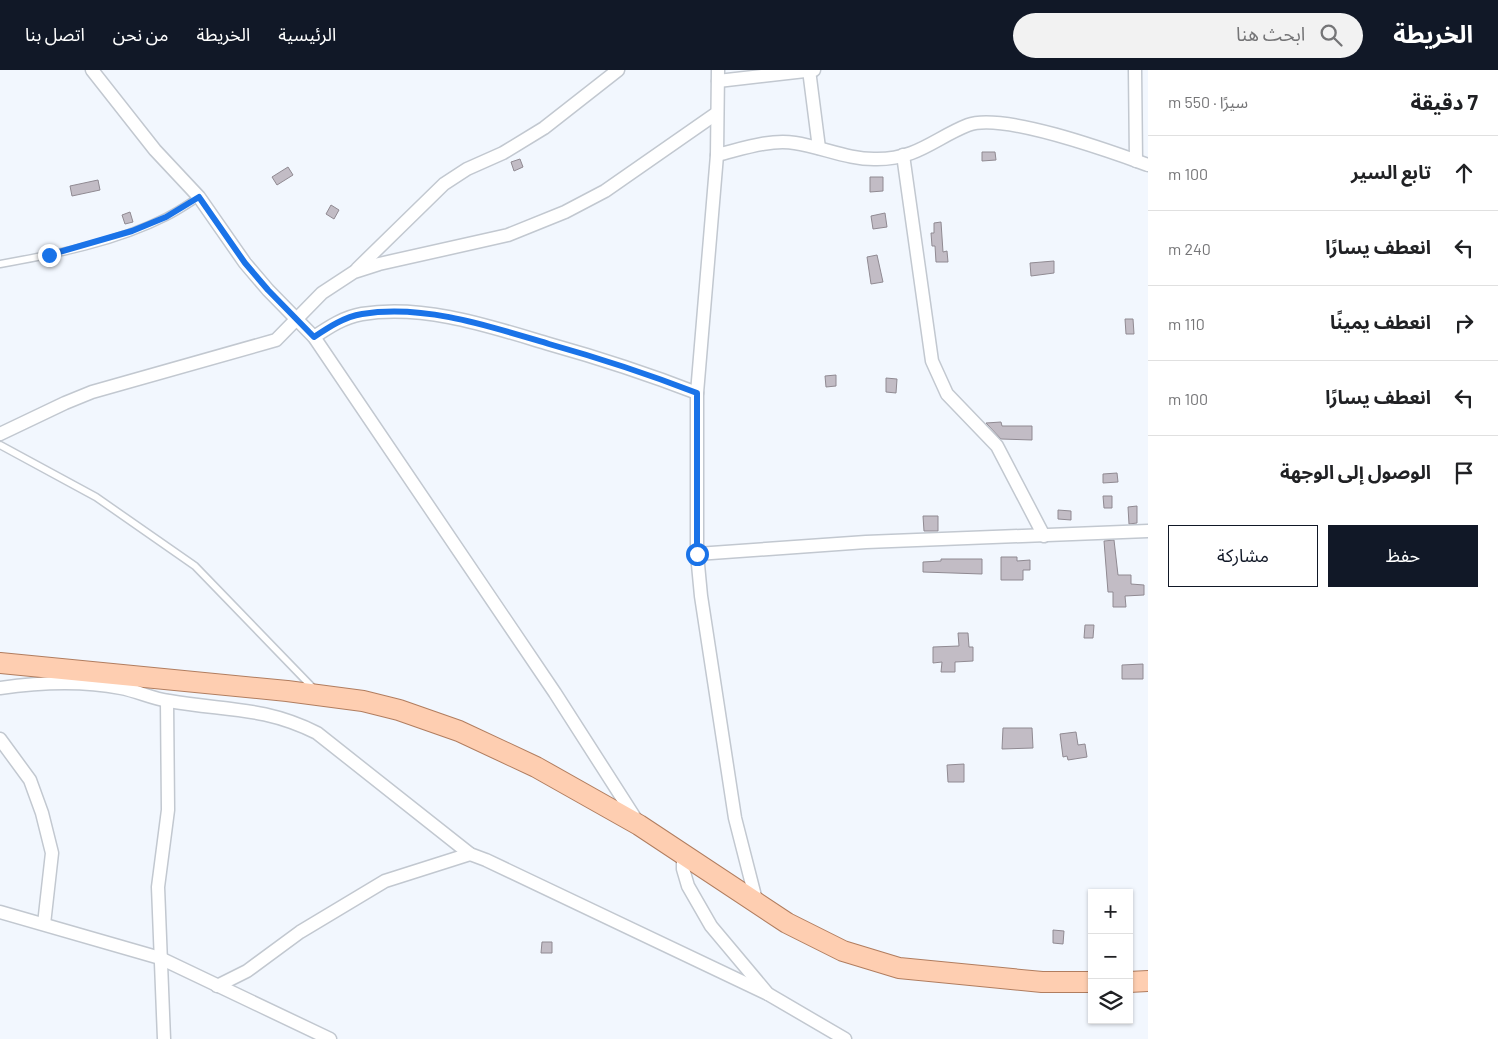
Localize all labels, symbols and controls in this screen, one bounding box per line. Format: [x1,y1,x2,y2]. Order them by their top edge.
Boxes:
search box [1013,13,1363,58]
text: الخريطة [1393,19,1473,48]
icon: search [1317,21,1345,49]
text: ابحث هنا [1236,22,1305,45]
text: اتصل بنا [25,23,85,45]
text: من نحن [113,23,168,45]
text: الخريطة [196,23,250,45]
text: الرئيسية [278,23,336,45]
text: 7 دقيقة [1411,89,1478,114]
text: سيرًا · 550 m [1168,92,1248,111]
icon: ahead [1450,159,1478,187]
text: تابع السير [1351,160,1431,183]
text: 100 m [1168,164,1208,183]
icon: left [1450,234,1478,262]
text: انعطف يسارًا [1325,235,1431,258]
text: 240 m [1168,239,1211,258]
route end [38,244,61,267]
icon: right [1450,309,1478,337]
text: انعطف يمينًا [1330,310,1431,333]
text: 110 m [1168,314,1205,333]
icon: left [1450,384,1478,412]
text: انعطف يسارًا [1325,385,1431,408]
text: 100 m [1168,389,1208,408]
icon: arrive [1450,459,1478,487]
text: الوصول إلى الوجهة [1280,460,1431,483]
button: مشاركة [1168,525,1318,587]
button: حفظ [1328,525,1478,587]
route start [686,543,709,566]
map controls [1088,889,1133,1024]
button: + [1088,889,1133,934]
button: − [1088,934,1133,979]
button: layers [1088,979,1133,1024]

